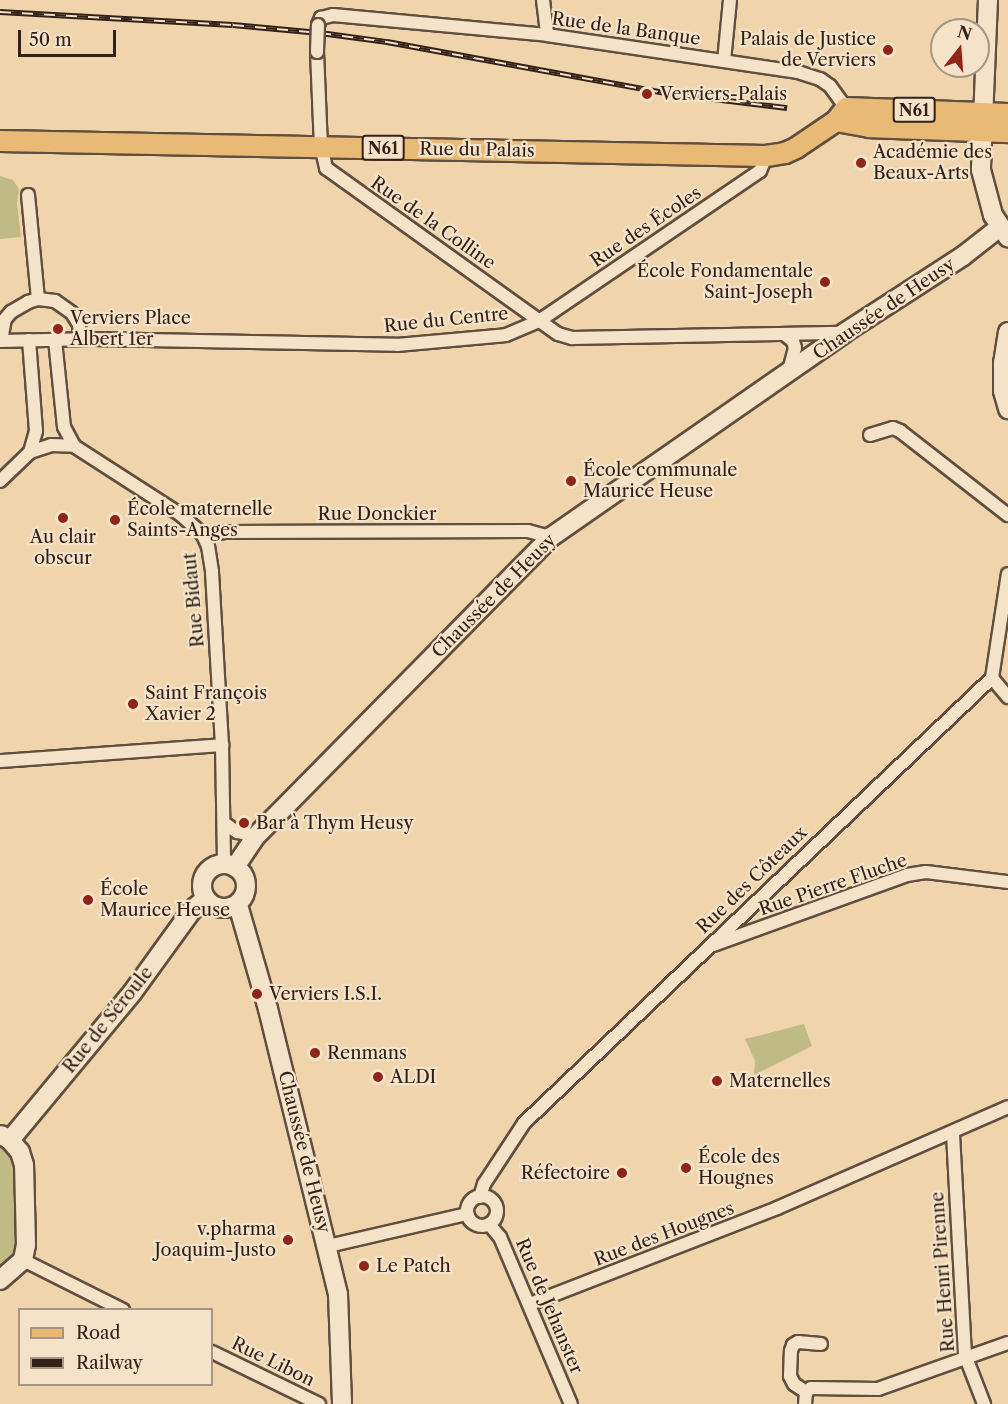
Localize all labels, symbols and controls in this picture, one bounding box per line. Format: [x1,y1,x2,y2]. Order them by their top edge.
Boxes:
street label: Rue de la Banque [550,8,702,50]
scale bar [21,18,118,56]
north arrow [930,18,990,78]
text: N [955,21,974,44]
text: 50 m [29,29,72,51]
place label: Palais de Justice de Verviers [740,29,876,72]
marker: Palais de Justice de Verviers [881,43,895,57]
place label: Verviers-Palais [660,83,787,105]
marker: Verviers-Palais [638,85,656,103]
road number: N61 [892,97,936,123]
road number: N61 [360,135,406,161]
street label: Rue du Palais [419,138,535,162]
place label: Académie des Beaux-Arts [873,142,992,184]
marker: Académie des Beaux-Arts [854,156,868,170]
street label: Rue de la Colline [367,172,499,274]
street label: Rue des Écoles [587,182,705,272]
street label: Chaussée de Heusy [809,254,959,364]
place label: École Fondamentale Saint-Joseph [637,261,813,304]
marker: École Fondamentale Saint-Joseph [818,275,832,289]
street label: Rue du Centre [383,303,509,337]
place label: Verviers Place Albert 1er [70,308,191,350]
marker: Verviers Place Albert 1er [51,322,65,336]
place label: École communale Maurice Heuse [583,460,737,502]
marker: École communale Maurice Heuse [564,474,578,488]
place label: École maternelle Saints-Anges [127,499,273,542]
street label: Rue Donckier [317,503,437,525]
marker: Au clair obscur [56,511,70,525]
marker: École maternelle Saints-Anges [108,513,122,527]
place label: Au clair obscur [30,527,96,570]
street label: Chaussée de Heusy [428,530,560,662]
street label: Rue Bidaut [179,552,209,648]
place label: Saint François Xavier 2 [145,683,267,726]
marker: Saint François Xavier 2 [126,697,140,711]
place label: Bar à Thym Heusy [256,812,415,834]
marker: Bar à Thym Heusy [237,816,251,830]
street label: Rue des Côteaux [692,822,812,938]
street label: Rue Pierre Fluche [756,850,910,920]
place label: École Maurice Heuse [100,879,230,922]
marker: École Maurice Heuse [81,893,95,907]
street label: Rue de Séroule [58,962,158,1078]
place label: Verviers I.S.I. [269,983,382,1005]
marker: Verviers I.S.I. [250,987,264,1001]
place label: Renmans [327,1042,407,1064]
marker: Renmans [308,1046,322,1060]
place label: ALDI [390,1066,436,1088]
street label: Chaussée de Heusy [273,1069,335,1235]
marker: ALDI [371,1070,385,1084]
place label: Maternelles [729,1070,831,1092]
marker: Maternelles [710,1074,724,1088]
place label: École des Hougnes [698,1147,780,1190]
marker: École des Hougnes [679,1161,693,1175]
place label: Réfectoire [521,1162,610,1184]
marker: Réfectoire [615,1166,629,1180]
street label: Rue Henri Pirenne [927,1191,959,1353]
street label: Rue des Hougnes [591,1197,737,1271]
place label: v.pharma Joaquim-Justo [154,1219,276,1262]
marker: v.pharma Joaquim-Justo [281,1233,295,1247]
street label: Rue de Jehanster [511,1235,587,1377]
place label: Le Patch [376,1255,451,1277]
marker: Le Patch [357,1259,371,1273]
legend [18,1308,213,1386]
text: Road [76,1322,121,1344]
street label: Rue Libon [228,1333,318,1391]
text: Railway [76,1352,143,1374]

